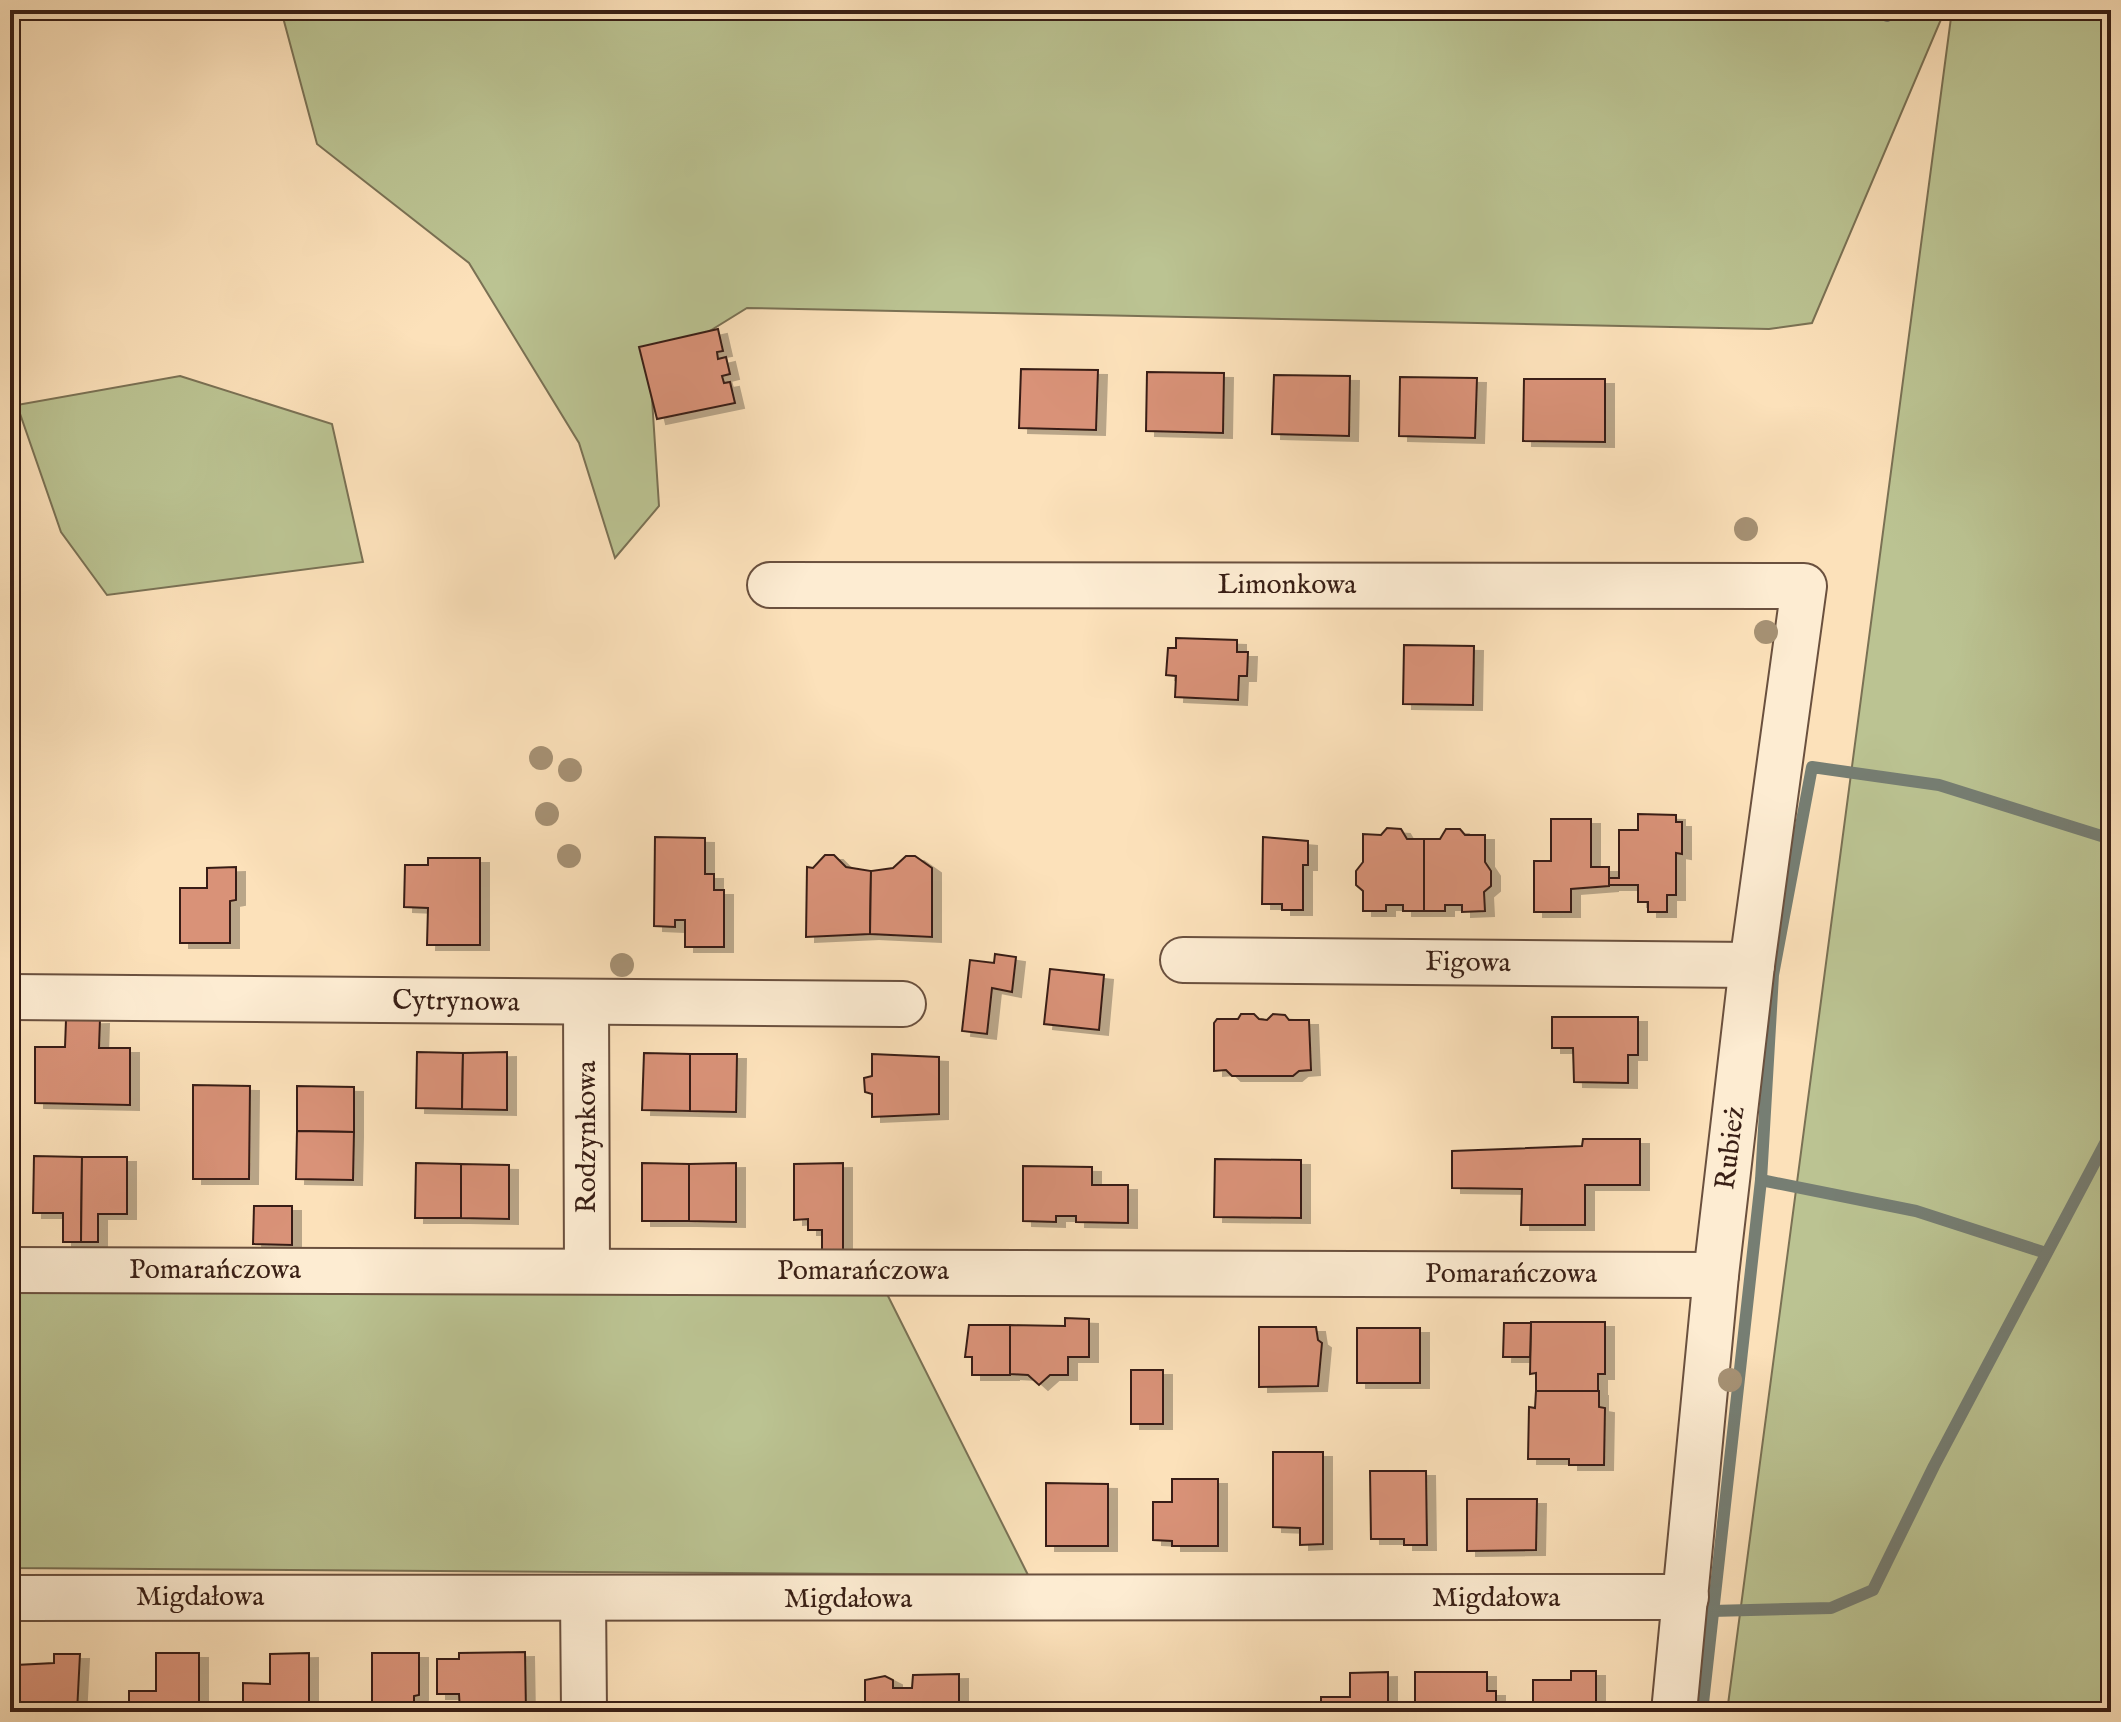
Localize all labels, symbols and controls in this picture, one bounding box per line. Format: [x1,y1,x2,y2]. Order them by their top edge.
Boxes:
street label: Limonkowa [1218,568,1357,603]
street label: Figowa [1425,945,1512,981]
street label: Cytrynowa [392,983,521,1021]
street label: Rodzynkowa [570,1060,605,1213]
street label: Rubież [1709,1104,1753,1192]
street label: Pomarańczowa [129,1253,302,1288]
street label: Pomarańczowa [777,1254,950,1289]
street label: Pomarańczowa [1425,1257,1598,1292]
street label: Migdałowa [136,1580,265,1615]
street label: Migdałowa [1432,1581,1561,1616]
street label: Migdałowa [784,1582,913,1617]

